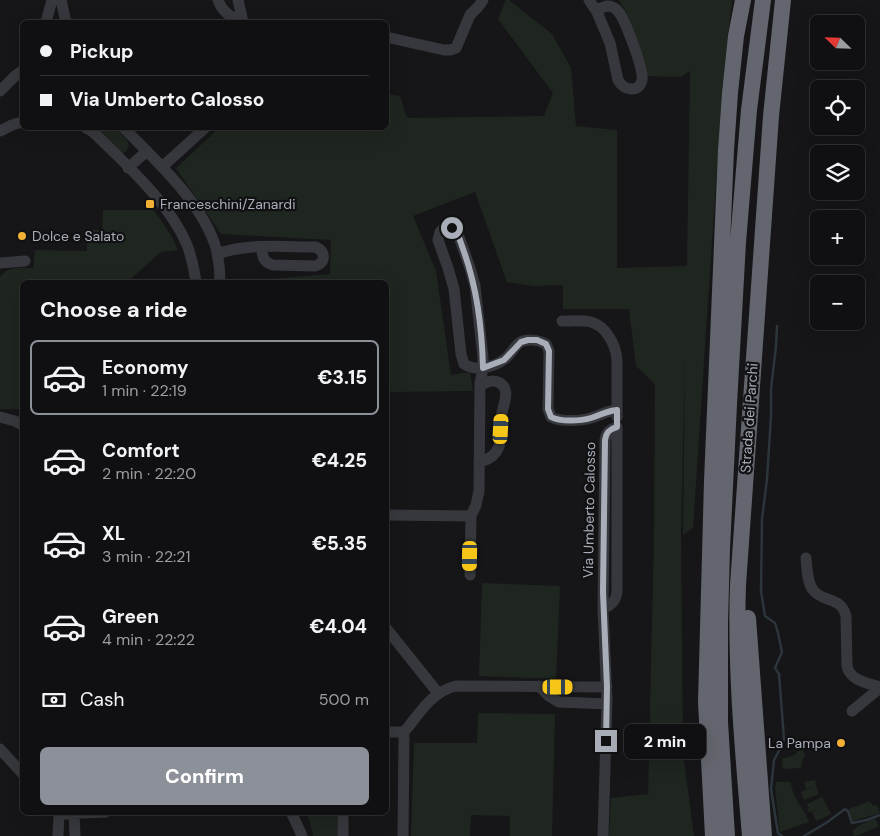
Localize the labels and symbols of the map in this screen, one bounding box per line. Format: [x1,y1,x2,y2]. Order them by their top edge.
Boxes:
north arrow [810,15,865,70]
place label: Franceschini/Zanardi [160,195,296,213]
marker: Franceschini/Zanardi [144,198,156,210]
route start [441,217,463,239]
place label: Dolce e Salato [32,227,124,245]
marker: Dolce e Salato [16,230,28,242]
street label: Strada dei Parchi [736,362,762,474]
car [492,414,509,444]
street label: Via Umberto Calosso [579,442,599,578]
car [462,541,477,571]
car [543,680,573,695]
callout: 2 min [624,724,706,758]
route end [595,730,617,752]
place label: La Pampa [768,734,831,752]
marker: La Pampa [835,737,847,749]

